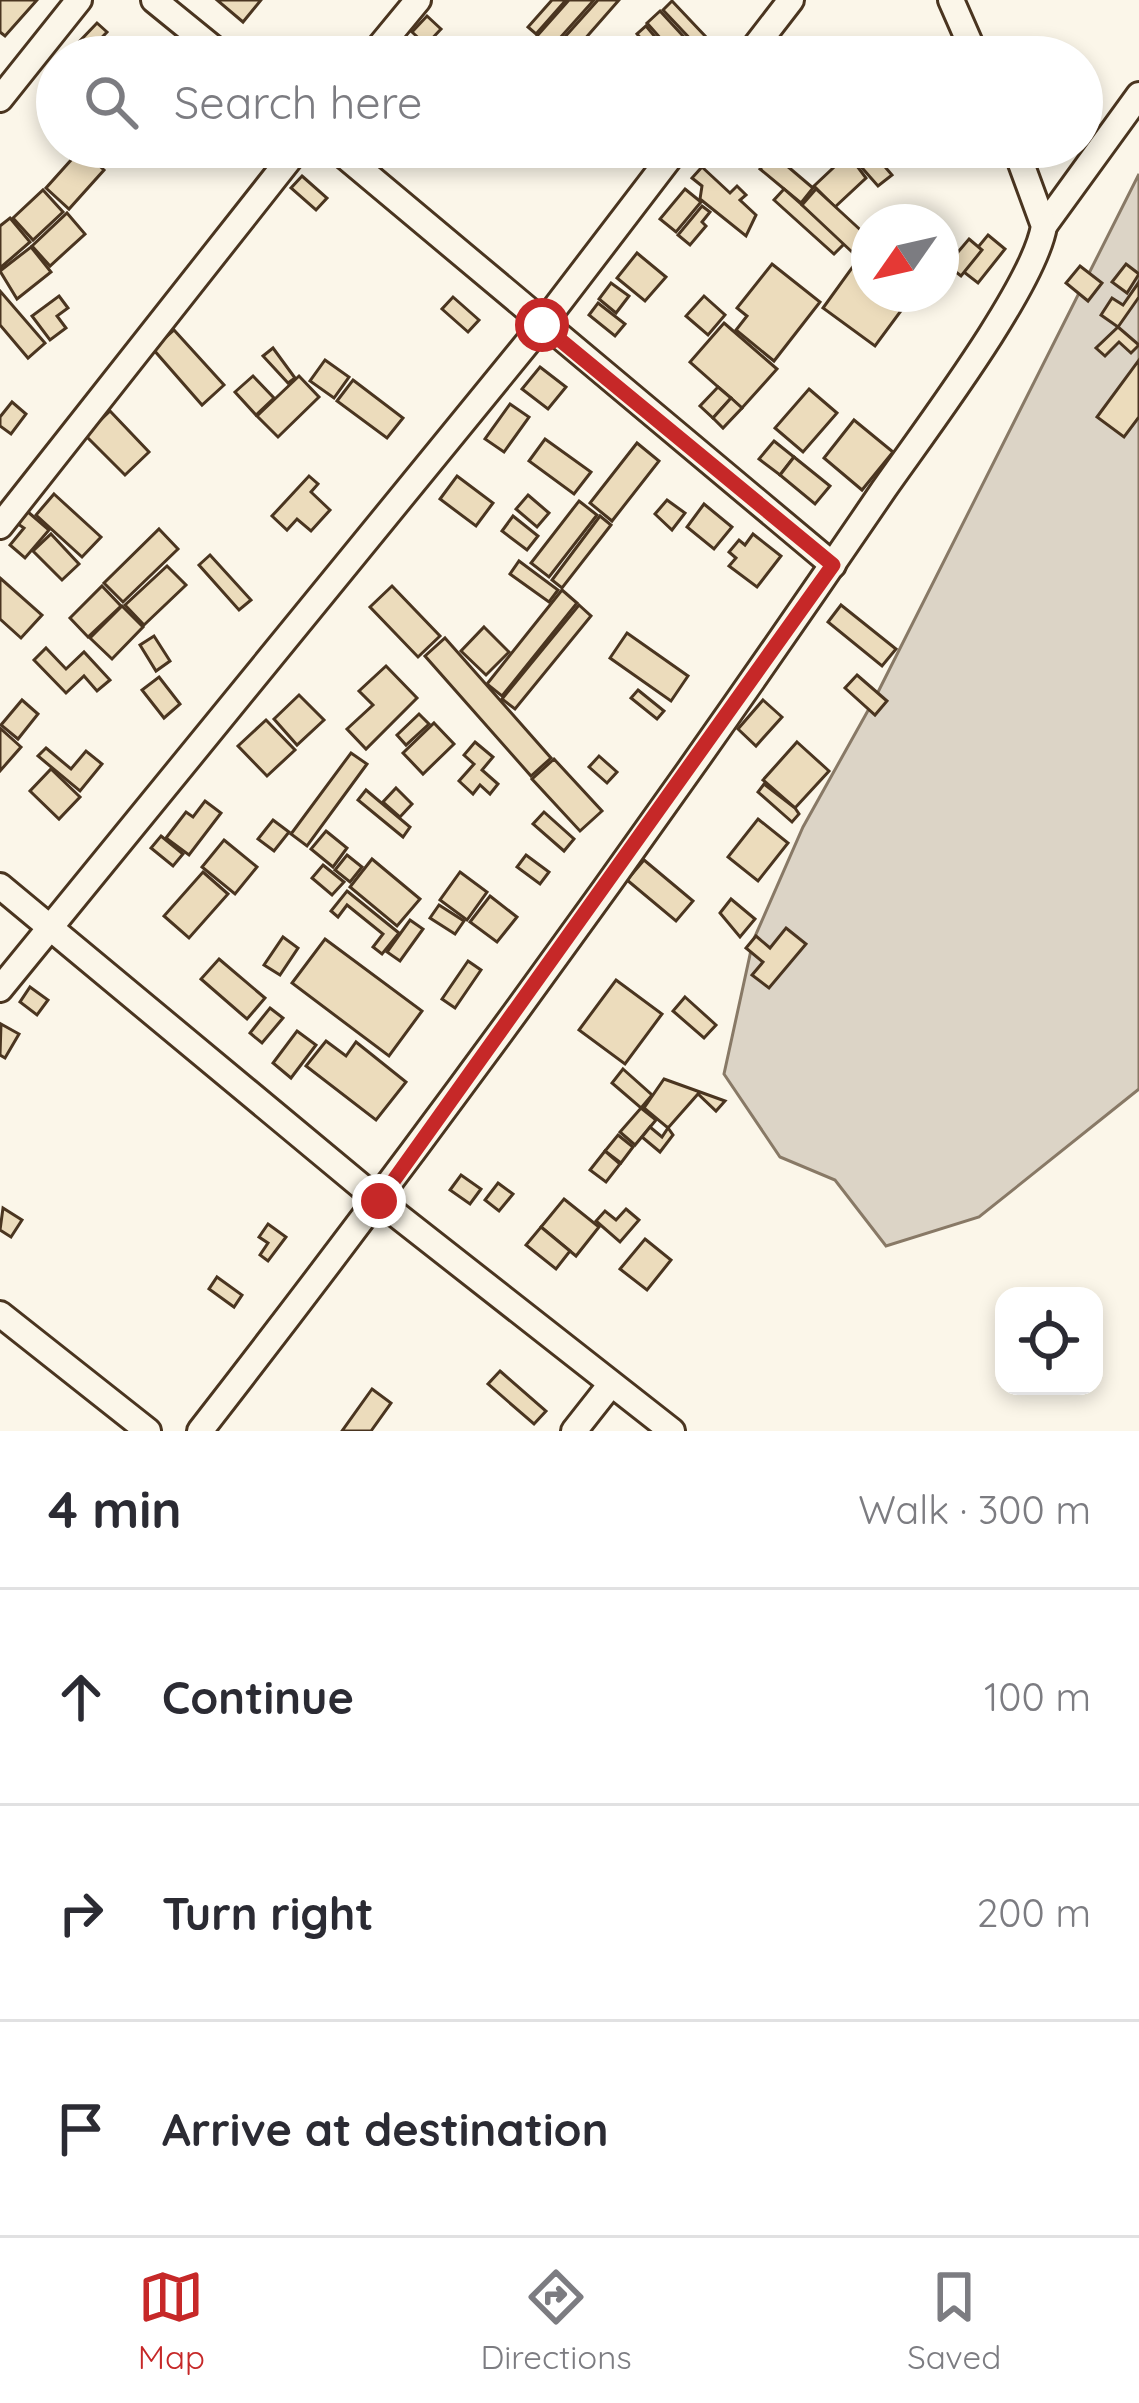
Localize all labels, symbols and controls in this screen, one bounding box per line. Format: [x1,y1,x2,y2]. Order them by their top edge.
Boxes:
search box [36,36,1103,168]
icon: search [78,69,144,135]
text: Search here [174,74,422,130]
north arrow [851,204,959,312]
route start [515,298,569,352]
route end [352,1174,406,1228]
map controls [995,1287,1103,1395]
button: locate [995,1287,1103,1395]
text: 4 min [48,1477,182,1541]
text: Walk · 300 m [858,1485,1091,1534]
icon: ahead [48,1664,114,1730]
text: Continue [162,1669,354,1725]
text: 100 m [984,1672,1091,1721]
icon: right [48,1880,114,1946]
text: Turn right [162,1885,374,1941]
text: 200 m [977,1888,1091,1937]
icon: arrive [48,2096,114,2162]
text: Arrive at destination [162,2101,608,2157]
tab: Map [138,2264,205,2377]
tab: Directions [480,2264,632,2377]
tab: Saved [907,2264,1001,2377]

